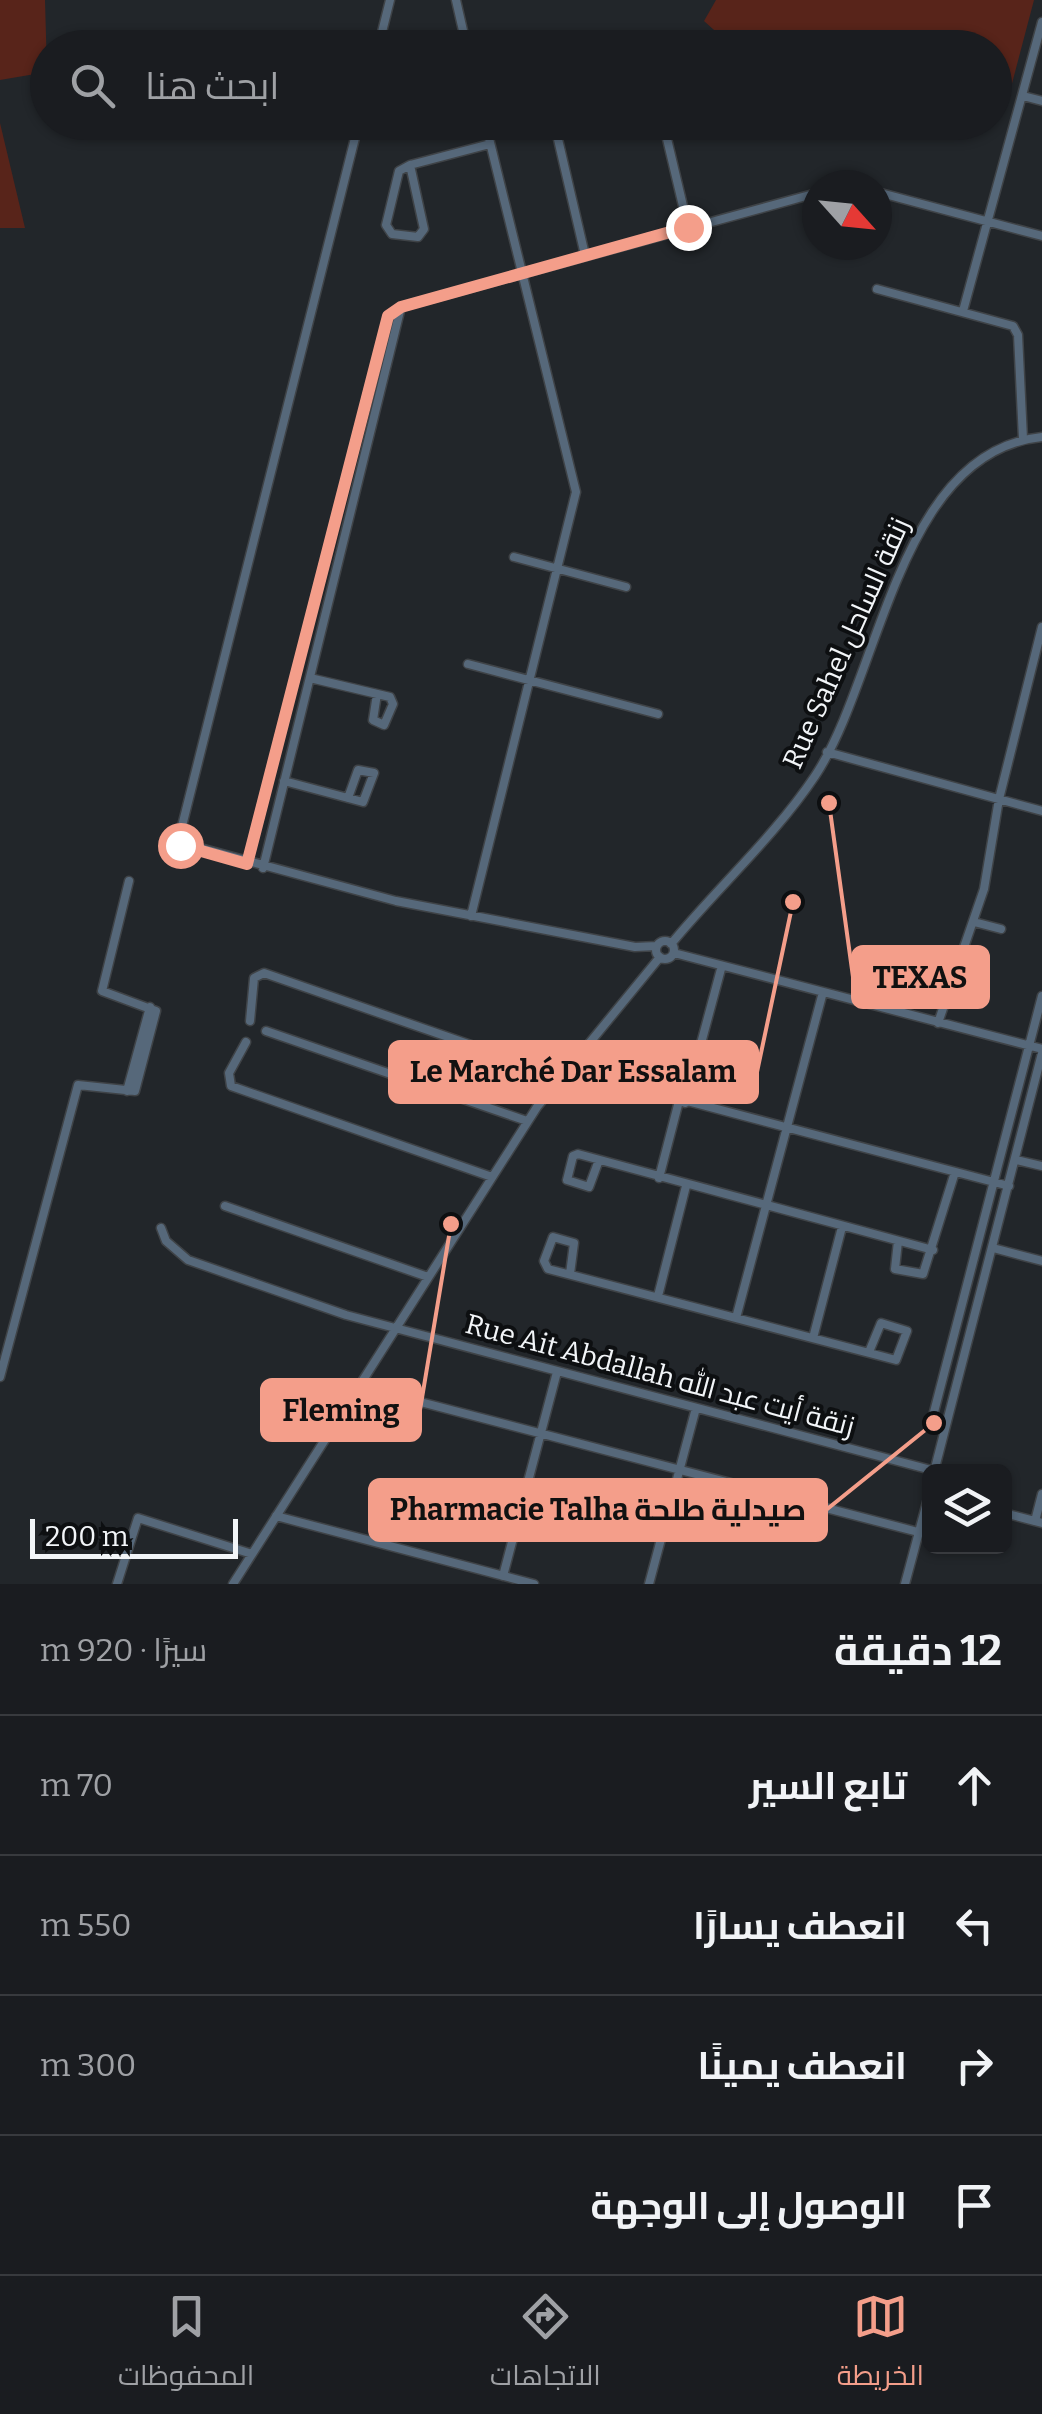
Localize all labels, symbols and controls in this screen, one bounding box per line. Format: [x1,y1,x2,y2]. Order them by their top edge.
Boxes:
search box [30,30,1012,140]
icon: search [65,58,120,113]
text: ابحث هنا [145,63,280,109]
north arrow [802,170,892,260]
route end [666,205,712,251]
street label: Rue Sahel زنقة الساحل [776,512,916,774]
route start [158,823,204,869]
callout: TEXAS [853,947,988,1007]
text: TEXAS [873,960,967,996]
callout: Le Marché Dar Essalam [390,1042,757,1102]
text: Le Marché Dar Essalam [410,1054,737,1090]
street label: Rue Ait Abdallah زنقة أيت عبد الله [462,1305,859,1443]
callout: Fleming [262,1380,420,1440]
text: Fleming [282,1393,400,1429]
map controls [922,1464,1012,1554]
button: layers [922,1464,1012,1554]
callout: Pharmacie Talha صيدلية طلحة [370,1480,826,1540]
text: Pharmacie Talha صيدلية طلحة [390,1492,806,1528]
scale bar [30,1514,238,1558]
text: 200 m [45,1520,128,1553]
text: 12 دقيقة [834,1626,1002,1676]
text: سيرًا · 920 m [40,1631,207,1669]
icon: ahead [947,1758,1002,1813]
text: تابع السير [749,1763,907,1809]
text: 70 m [40,1766,113,1804]
icon: left [947,1898,1002,1953]
text: انعطف يسارًا [693,1903,907,1949]
text: 550 m [40,1906,132,1944]
icon: right [947,2038,1002,2093]
text: انعطف يمينًا [698,2043,907,2089]
text: 300 m [40,2046,136,2084]
icon: arrive [947,2178,1002,2233]
text: الوصول إلى الوجهة [591,2183,907,2229]
tab: المحفوظات [118,2289,254,2401]
tab: الاتجاهات [490,2289,601,2401]
tab: الخريطة [837,2289,924,2401]

